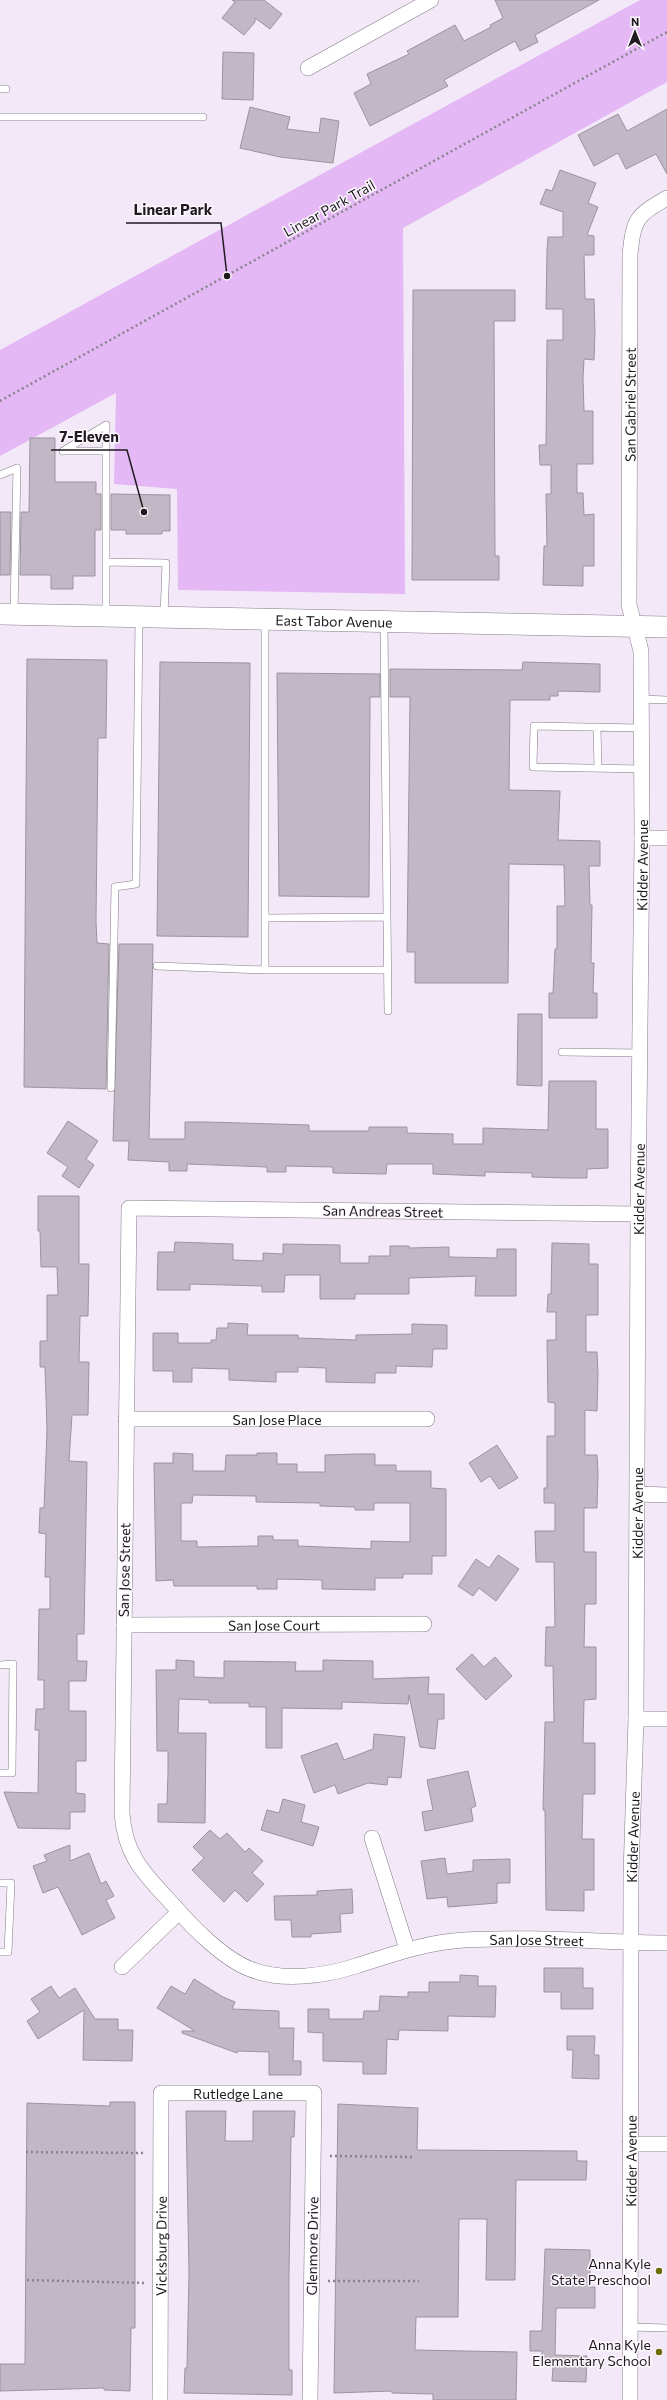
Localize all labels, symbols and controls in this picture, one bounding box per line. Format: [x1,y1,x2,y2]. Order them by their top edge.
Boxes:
north arrow [615,12,655,52]
text: N [631,15,639,28]
street label: Linear Park Trail [280,176,378,240]
callout: Linear Park [126,196,221,223]
text: Linear Park [134,200,213,218]
street label: San Gabriel Street [621,347,638,462]
callout: 7-Eleven [51,423,127,450]
text: 7-Eleven [59,427,119,445]
street label: East Tabor Avenue [275,611,393,630]
street label: Kidder Avenue [633,819,651,911]
street label: Kidder Avenue [629,1143,647,1235]
street label: San Andreas Street [323,1201,444,1221]
street label: San Jose Place [232,1411,322,1428]
street label: Kidder Avenue [628,1467,645,1559]
street label: San Jose Street [115,1522,133,1617]
street label: San Jose Court [228,1616,320,1633]
street label: Kidder Avenue [622,1791,642,1883]
street label: San Jose Street [489,1930,585,1949]
street label: Rutledge Lane [193,2085,283,2102]
street label: Kidder Avenue [622,2115,639,2207]
street label: Vicksburg Drive [152,2196,169,2296]
street label: Glenmore Drive [303,2196,321,2296]
place label: Anna Kyle State Preschool [551,2255,651,2288]
marker: Anna Kyle State Preschool [654,2266,664,2276]
place label: Anna Kyle Elementary School [532,2336,651,2369]
marker: Anna Kyle Elementary School [654,2347,664,2357]

